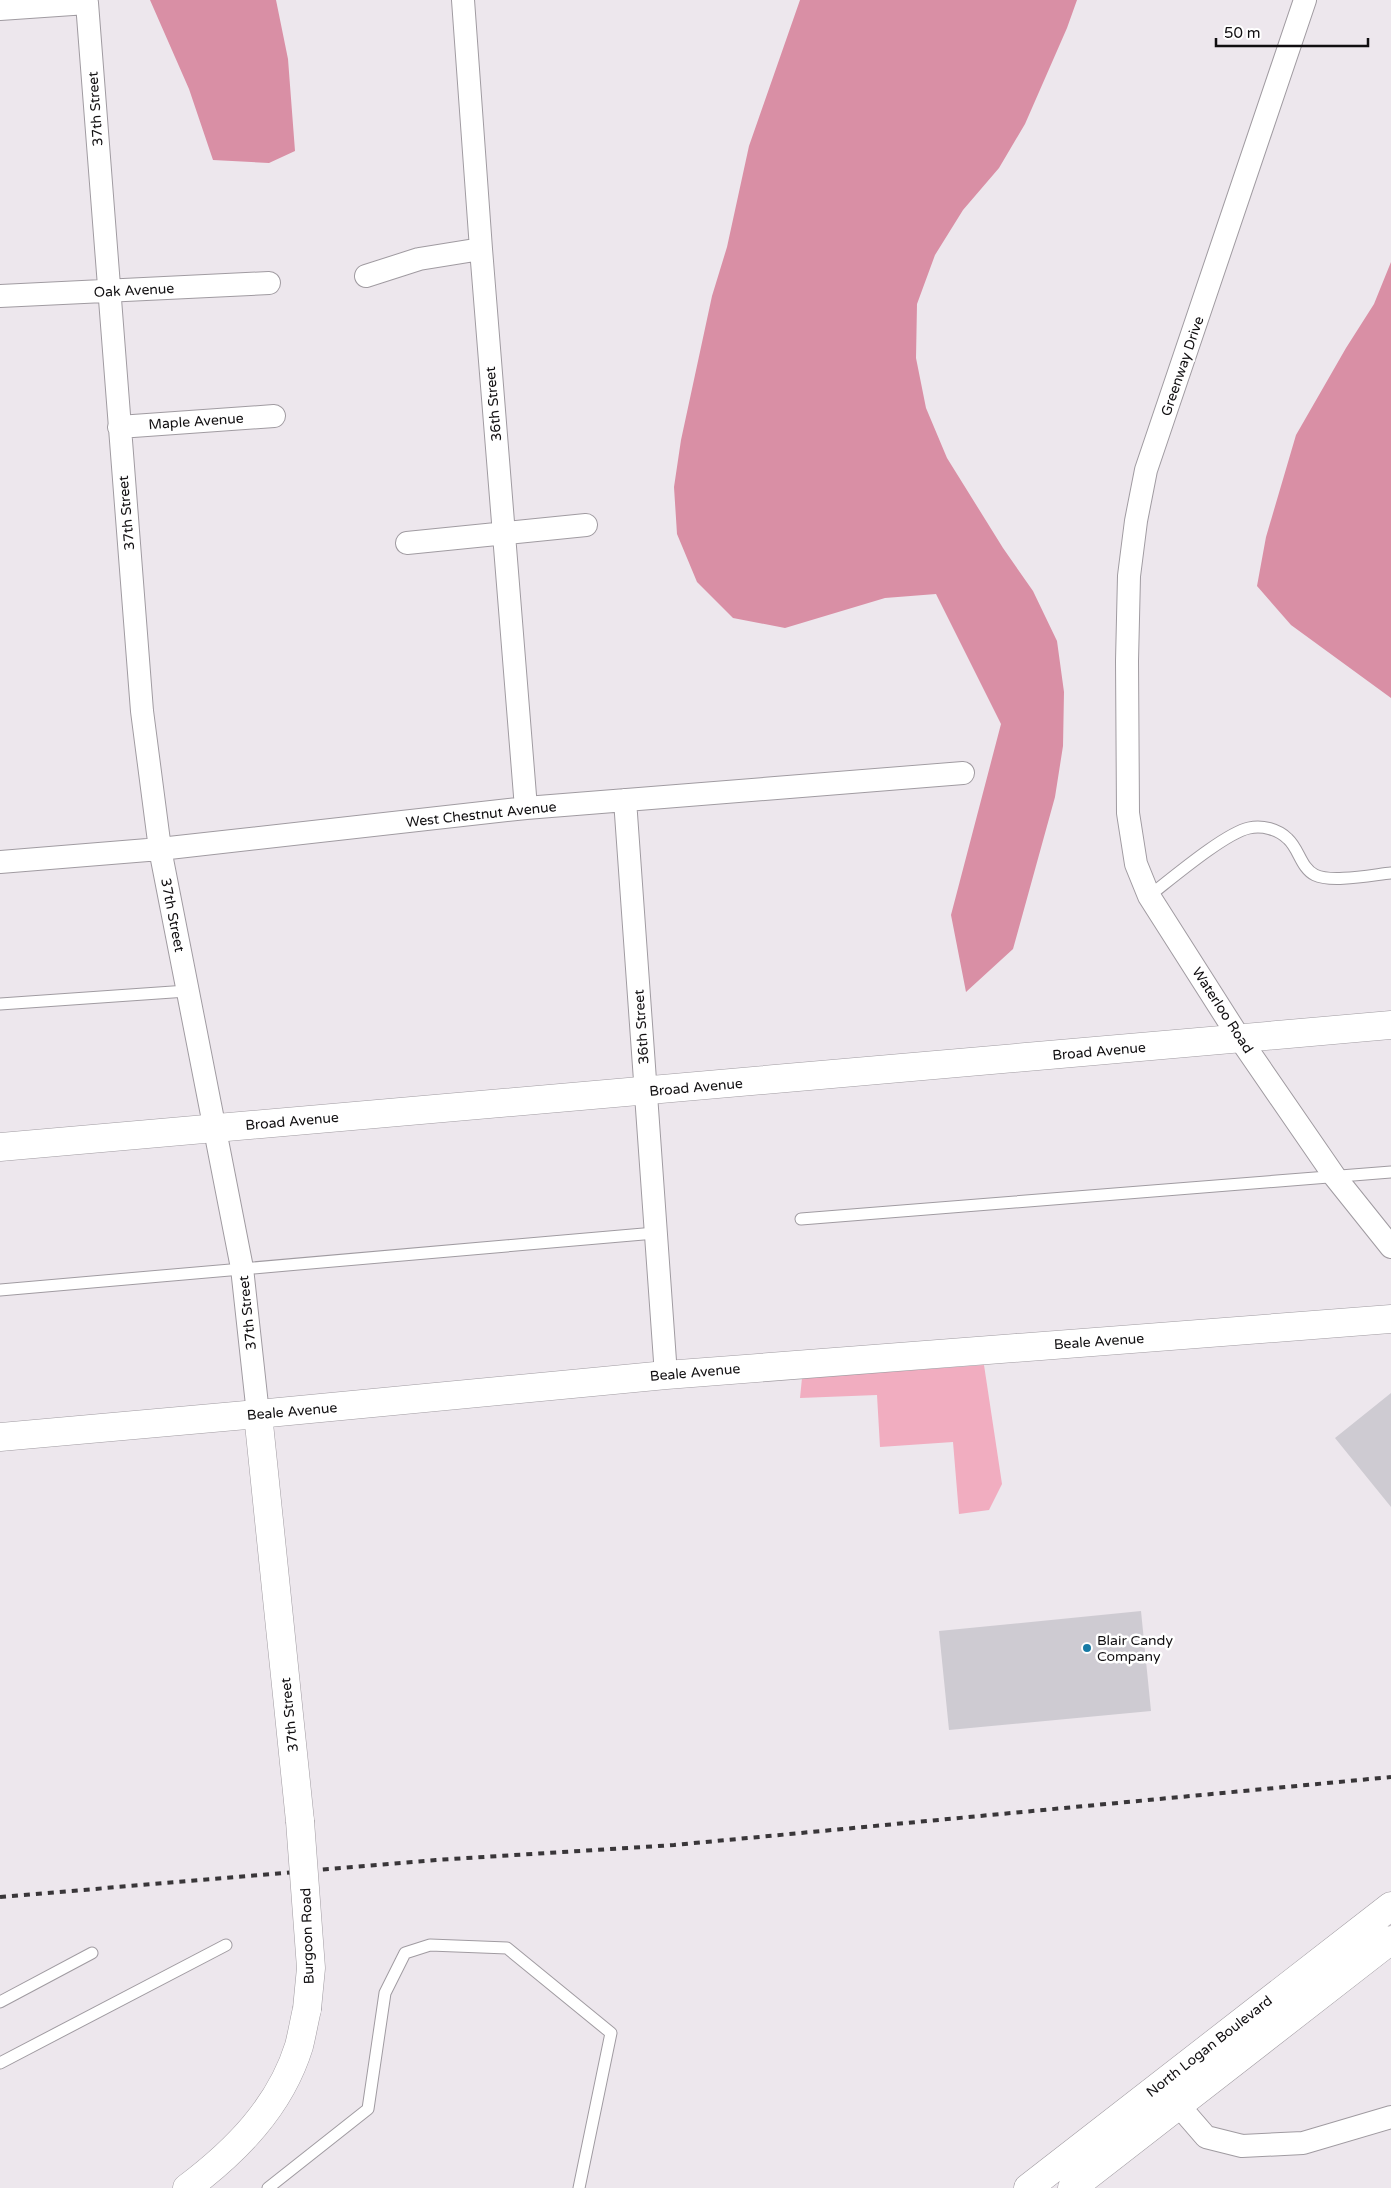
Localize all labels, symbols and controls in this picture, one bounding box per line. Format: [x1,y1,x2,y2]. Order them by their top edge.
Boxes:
scale bar [1216,15,1368,47]
text: 50 m [1224,24,1261,42]
street label: 37th Street [84,70,107,147]
street label: Oak Avenue [93,280,175,301]
street label: Greenway Drive [1157,314,1208,418]
street label: 36th Street [482,365,505,442]
street label: Maple Avenue [148,410,244,433]
street label: 37th Street [115,474,138,551]
street label: West Chestnut Avenue [405,798,557,831]
street label: 37th Street [157,877,188,954]
street label: Waterloo Road [1188,964,1257,1056]
street label: 36th Street [630,988,653,1065]
street label: Broad Avenue [1052,1039,1147,1064]
street label: Broad Avenue [649,1075,744,1100]
street label: Broad Avenue [245,1109,340,1134]
street label: 37th Street [235,1274,260,1351]
street label: Beale Avenue [1053,1330,1145,1353]
street label: Beale Avenue [649,1360,741,1385]
street label: Beale Avenue [246,1399,338,1424]
place label: Blair Candy Company [1097,1632,1173,1665]
marker: Blair Candy Company [1081,1642,1093,1654]
street label: 37th Street [277,1676,302,1753]
street label: Burgoon Road [297,1887,318,1984]
street label: North Logan Boulevard [1143,1992,1276,2101]

